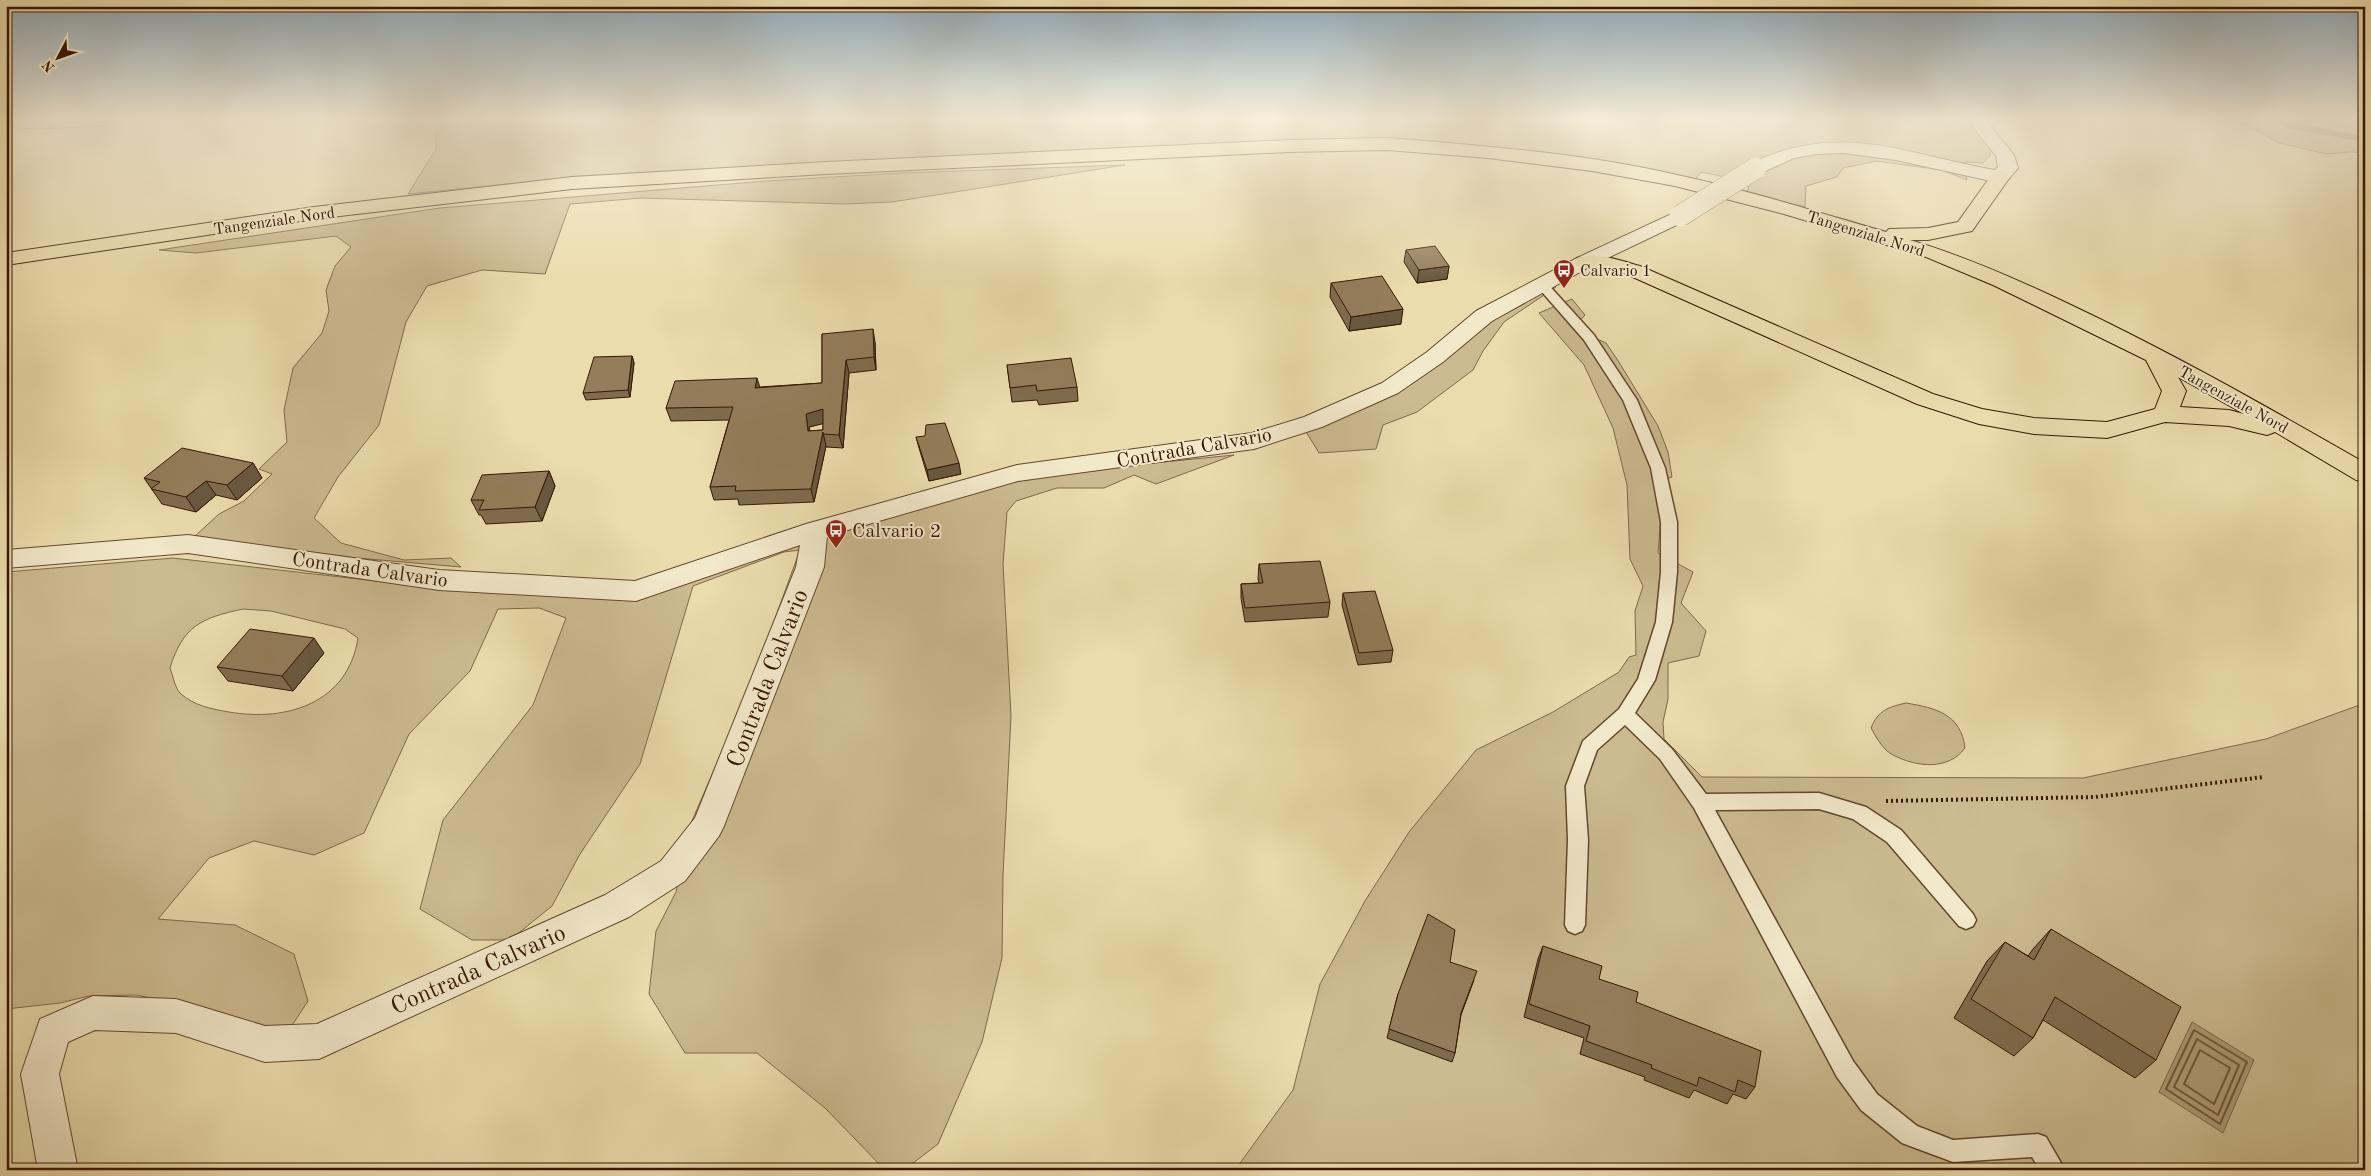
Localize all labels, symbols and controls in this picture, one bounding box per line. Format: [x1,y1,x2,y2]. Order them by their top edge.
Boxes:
north arrow [32,32,82,82]
text: N [40,57,58,75]
street label: Tangenziale Nord [213,206,336,238]
street label: Tangenziale Nord [1805,209,1926,260]
bus stop icon: Calvario 1 [1552,258,1576,289]
place label: Calvario 1 [1580,264,1651,280]
street label: Tangenziale Nord [2176,364,2290,437]
street label: Contrada Calvario [1115,425,1273,472]
bus stop icon: Calvario 2 [824,518,848,549]
place label: Calvario 2 [852,522,941,542]
street label: Contrada Calvario [291,550,449,592]
street label: Contrada Calvario [724,586,814,771]
street label: Contrada Calvario [388,922,570,1020]

